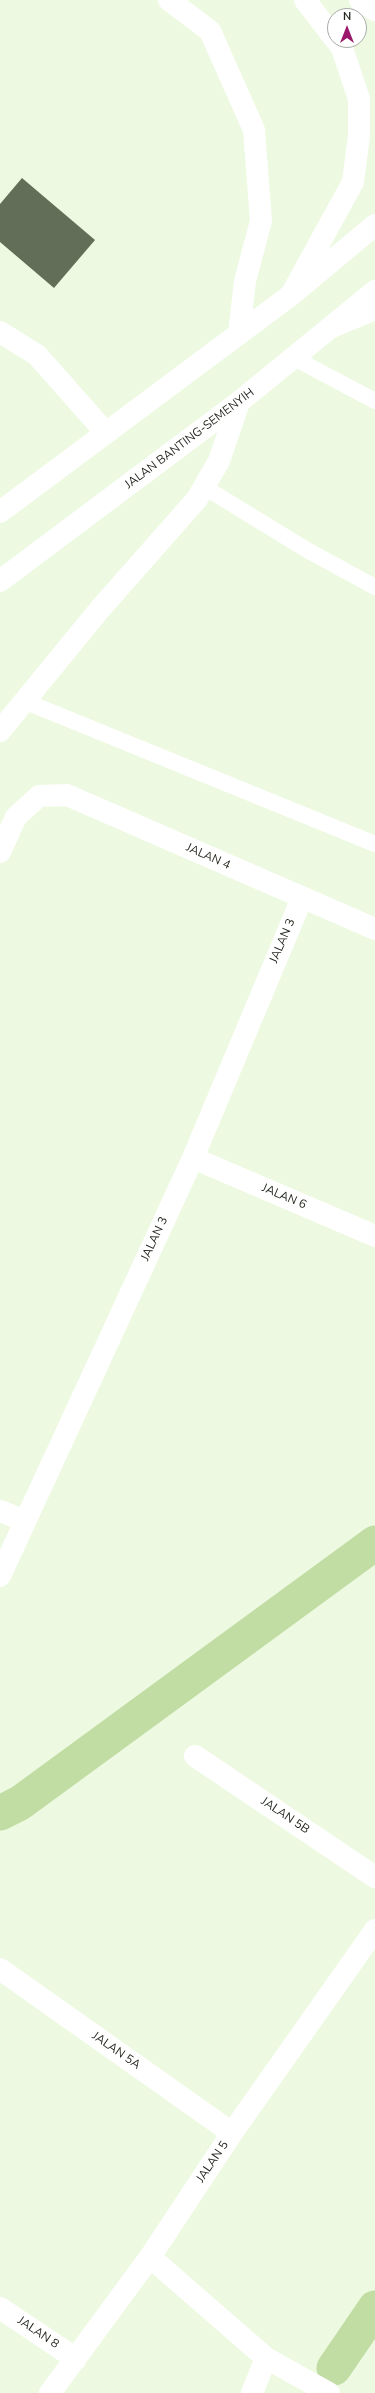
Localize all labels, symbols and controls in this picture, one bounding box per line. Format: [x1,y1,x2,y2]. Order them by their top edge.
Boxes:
north arrow [327,8,367,48]
text: N [343,9,351,24]
street label: JALAN BANTING-SEMENYIH [123,386,257,492]
street label: JALAN 4 [184,841,232,873]
street label: JALAN 3 [267,917,299,965]
street label: JALAN 6 [260,1181,308,1213]
street label: JALAN 3 [139,1215,171,1263]
street label: JALAN 5B [258,1795,312,1837]
street label: JALAN 5A [89,2029,143,2073]
street label: JALAN 5 [194,2139,232,2185]
street label: JALAN 8 [15,2314,61,2352]

